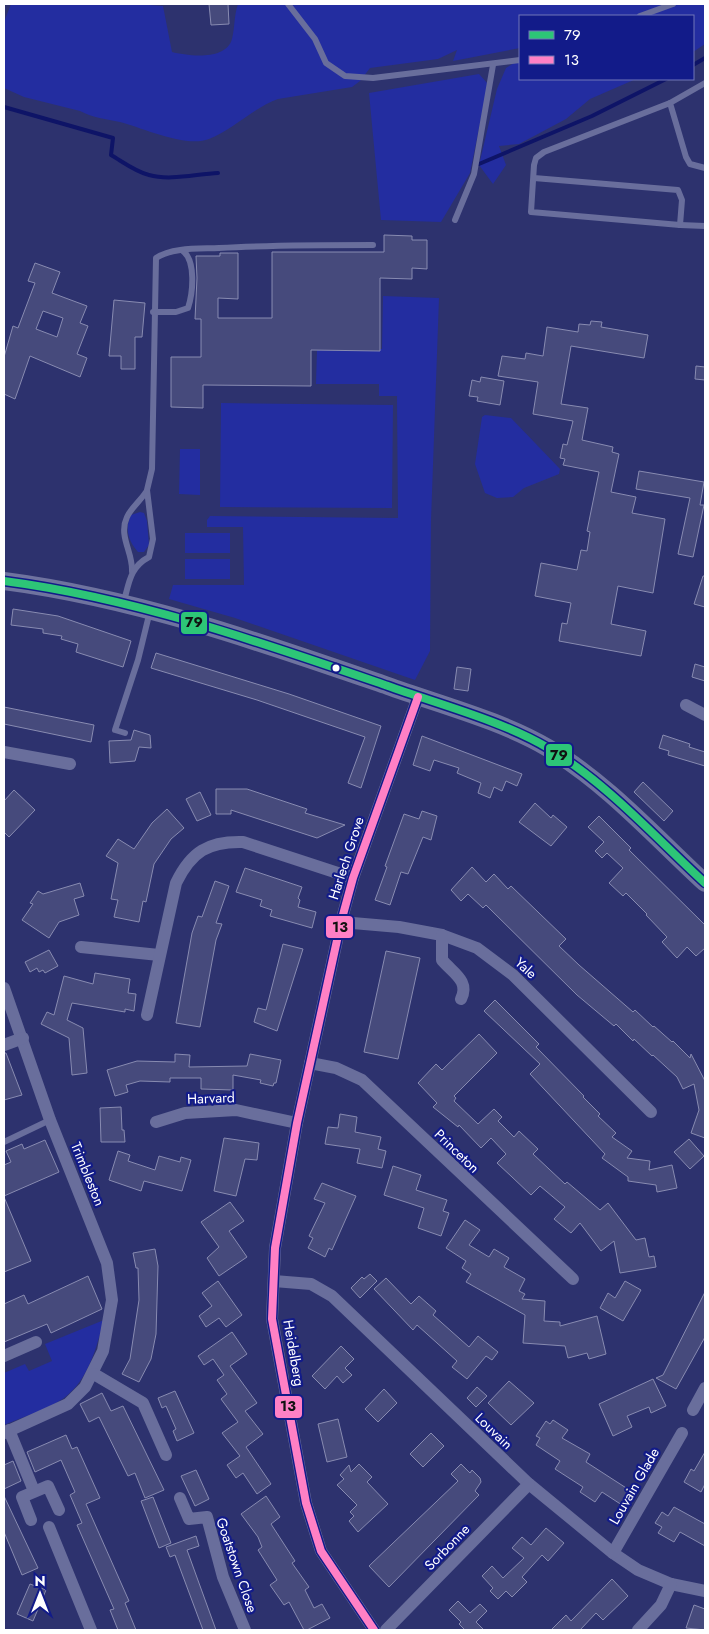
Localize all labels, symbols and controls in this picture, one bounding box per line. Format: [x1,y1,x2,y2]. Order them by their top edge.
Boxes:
legend [519,15,694,80]
text: 79 [564,24,581,46]
text: 13 [564,49,579,71]
line badge: 79 [180,611,208,635]
text: 79 [185,612,203,632]
unlabelled marker [331,663,341,673]
line badge: 79 [545,743,573,767]
text: 79 [550,745,568,765]
street label: Harlech Grove [323,814,369,902]
line badge: 13 [325,915,354,939]
text: 13 [332,917,348,937]
street label: Yale [511,953,541,983]
street label: Harvard [187,1087,235,1109]
street label: Princeton [430,1125,484,1177]
street label: Trimbleston [66,1139,110,1209]
street label: Heidelberg [278,1318,310,1388]
line badge: 13 [274,1395,303,1419]
text: 13 [280,1396,296,1416]
street label: Louvain [471,1408,517,1454]
street label: Louvain Glade [604,1444,664,1528]
street label: Goatstown Close [211,1515,263,1615]
street label: Sorbonne [420,1519,474,1575]
north arrow [15,1569,65,1619]
text: N [34,1571,46,1591]

